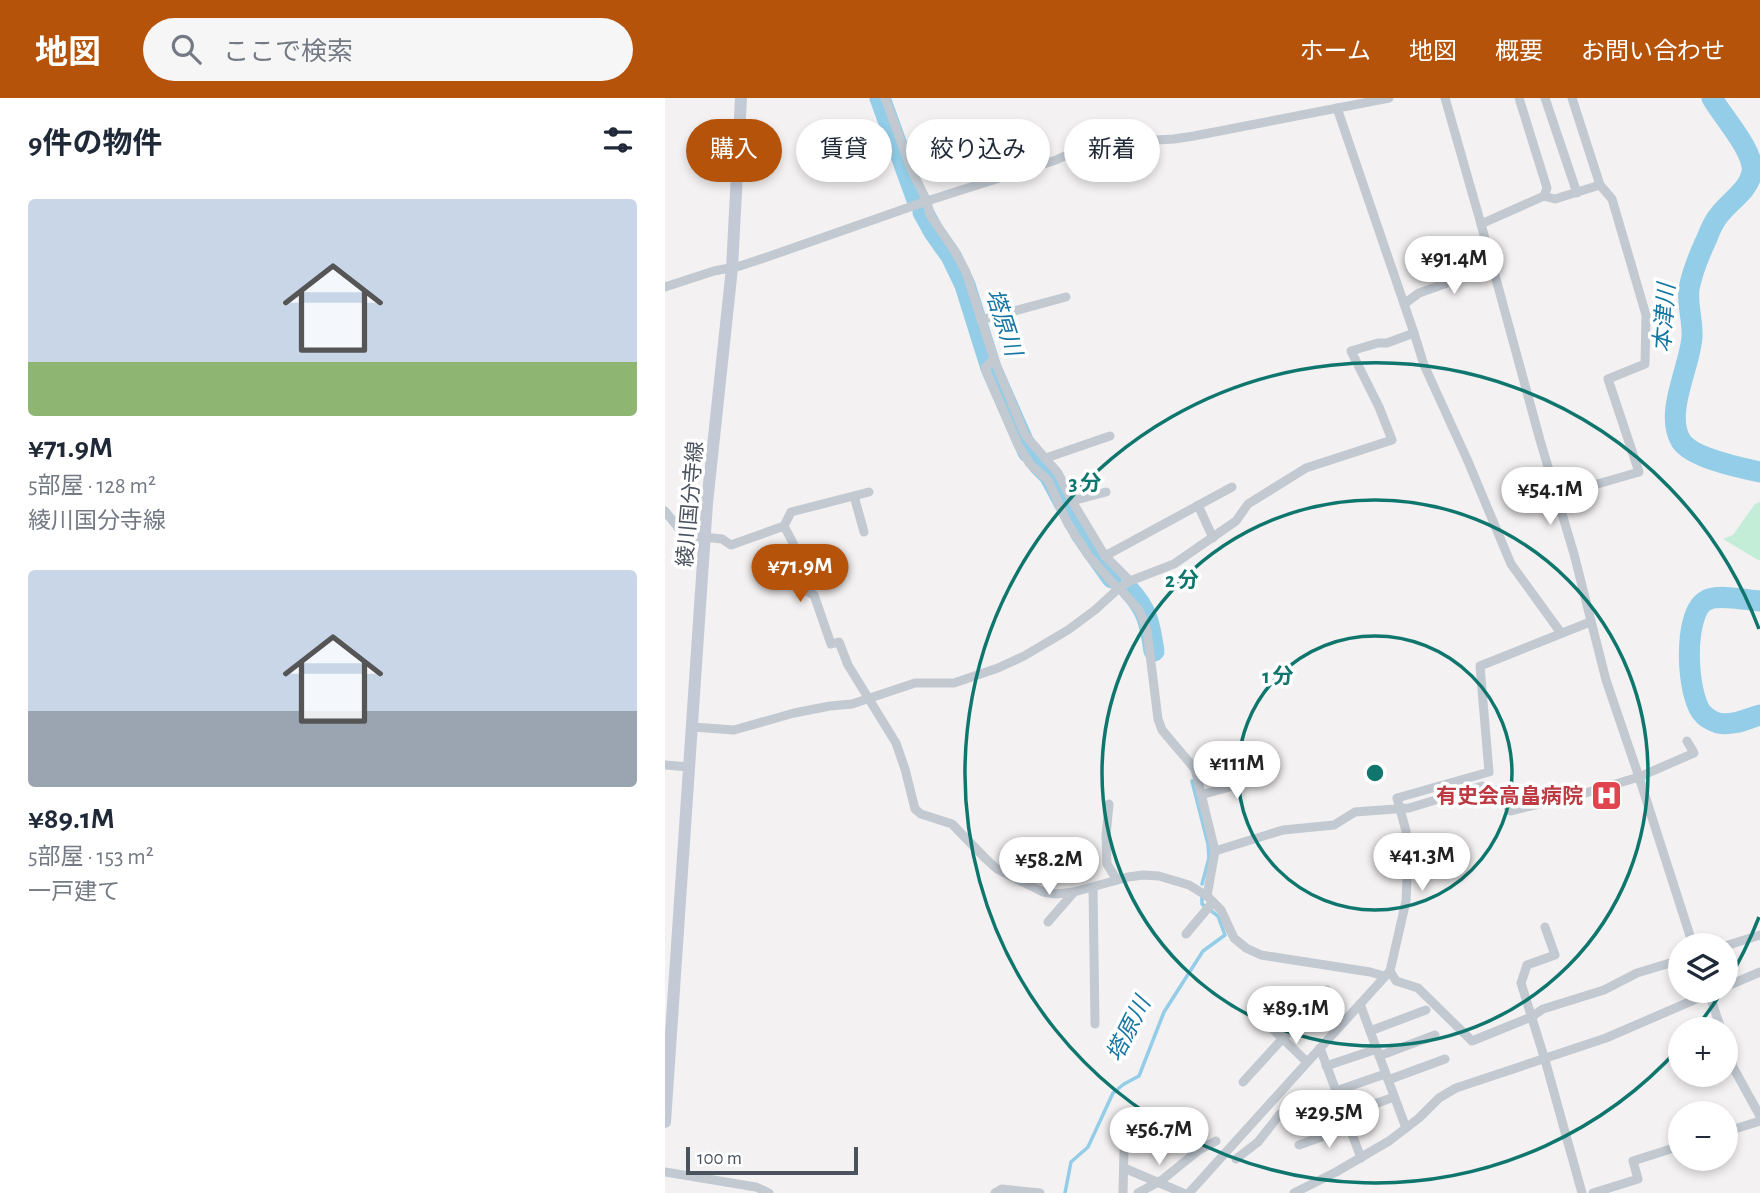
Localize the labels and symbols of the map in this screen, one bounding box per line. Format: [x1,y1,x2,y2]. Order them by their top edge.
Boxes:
pin: ¥91.4M [1397,236,1511,296]
water label: 本津川 [1650,280,1680,353]
water label: 塔原川 [981,285,1027,362]
street label: 綾川国分寺線 [674,440,706,568]
pin: ¥54.1M [1493,468,1607,527]
text: 3 分 [1068,472,1102,494]
pin: ¥71.9M [743,545,857,604]
text: 2 分 [1165,569,1199,591]
text: 1 分 [1262,665,1294,687]
pin: ¥111M [1188,742,1286,801]
centre of rings [1363,761,1387,785]
hospital icon: 有史会高畠病院 [1589,779,1623,813]
place label: 有史会高畠病院 [1436,785,1583,807]
pin: ¥41.3M [1365,834,1479,893]
pin: ¥58.2M [992,838,1106,897]
pin: ¥89.1M [1239,986,1353,1046]
water label: 塔原川 [1102,990,1157,1066]
pin: ¥29.5M [1272,1090,1386,1150]
pin: ¥56.7M [1102,1108,1216,1167]
scale bar [686,1144,857,1176]

